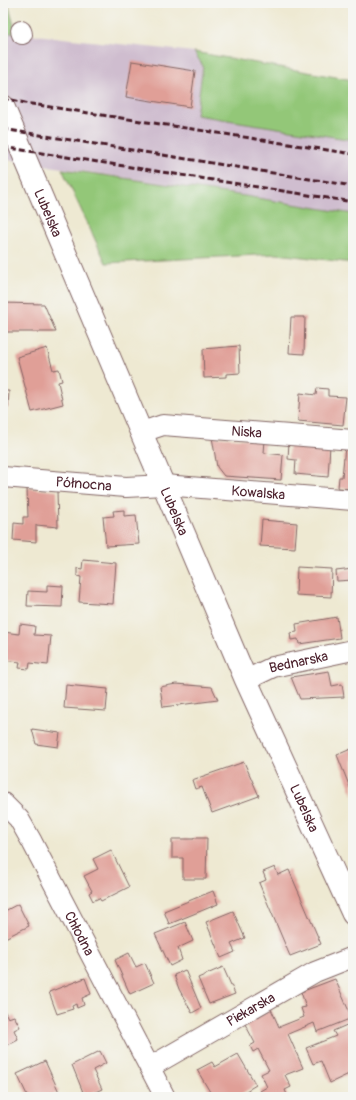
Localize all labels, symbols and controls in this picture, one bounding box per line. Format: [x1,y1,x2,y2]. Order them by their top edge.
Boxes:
street label: Lubelska [31,186,66,239]
street label: Niska [231,422,263,441]
street label: Północna [55,473,112,494]
street label: Kowalska [231,482,286,503]
street label: Lubelska [157,485,192,538]
street label: Bednarska [267,647,329,676]
street label: Lubelska [286,781,323,835]
street label: Chłodna [61,908,98,958]
street label: Piekarska [223,989,278,1030]

